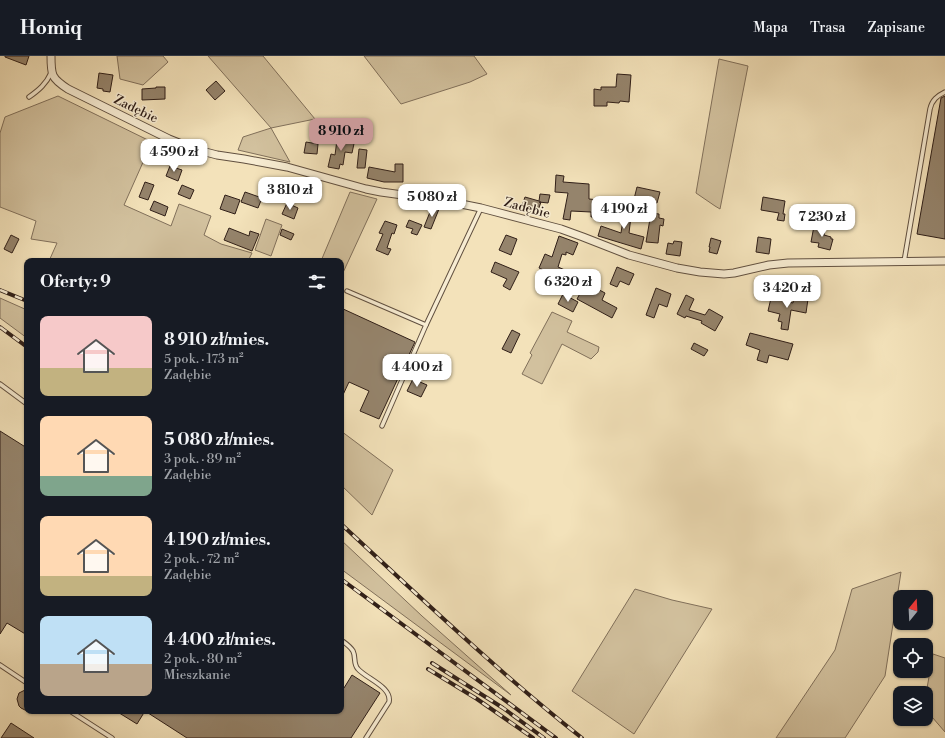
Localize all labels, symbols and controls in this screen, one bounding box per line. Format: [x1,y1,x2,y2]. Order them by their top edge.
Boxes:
text: Homiq [20,16,82,40]
text: Mapa [753,19,788,37]
text: Trasa [810,19,845,37]
text: Zapisane [867,19,925,37]
street label: Zadębie [111,91,161,127]
pin: 8 910 zł [300,118,382,152]
text: 8 910 zł [318,123,364,139]
pin: 4 590 zł [133,139,215,173]
text: 4 590 zł [149,144,199,160]
pin: 3 810 zł [249,177,331,211]
text: 3 810 zł [267,182,313,198]
pin: 5 080 zł [391,184,473,218]
text: 5 080 zł [407,189,457,205]
street label: Zadębie [502,194,552,222]
pin: 4 190 zł [583,196,665,230]
text: 4 190 zł [600,201,648,217]
pin: 7 230 zł [781,204,863,238]
text: 7 230 zł [798,209,846,225]
pin: 6 320 zł [527,269,609,303]
text: Oferty: 9 [40,271,111,293]
icon: filters [306,271,328,293]
text: 6 320 zł [544,274,592,290]
pin: 3 420 zł [746,275,828,309]
text: 3 420 zł [763,280,811,296]
text: 8 910 zł/mies. [164,329,269,351]
icon: home [72,332,120,380]
text: 5 pok. · 173 m² [164,351,244,367]
pin: 4 400 zł [376,354,458,388]
text: 4 400 zł [392,359,442,375]
text: Zadębie [164,367,211,383]
text: 5 080 zł/mies. [164,429,274,451]
icon: home [72,432,120,480]
text: 3 pok. · 89 m² [164,451,241,467]
text: Zadębie [164,467,211,483]
text: 4 190 zł/mies. [164,529,271,551]
icon: home [72,532,120,580]
text: 2 pok. · 72 m² [164,551,239,567]
text: Zadębie [164,567,211,583]
north arrow [893,590,933,630]
map controls [893,590,933,726]
text: 4 400 zł/mies. [164,629,276,651]
icon: home [72,632,120,680]
button: locate [893,638,933,678]
text: 2 pok. · 80 m² [164,651,242,667]
text: Mieszkanie [164,667,231,683]
button: layers [893,686,933,726]

